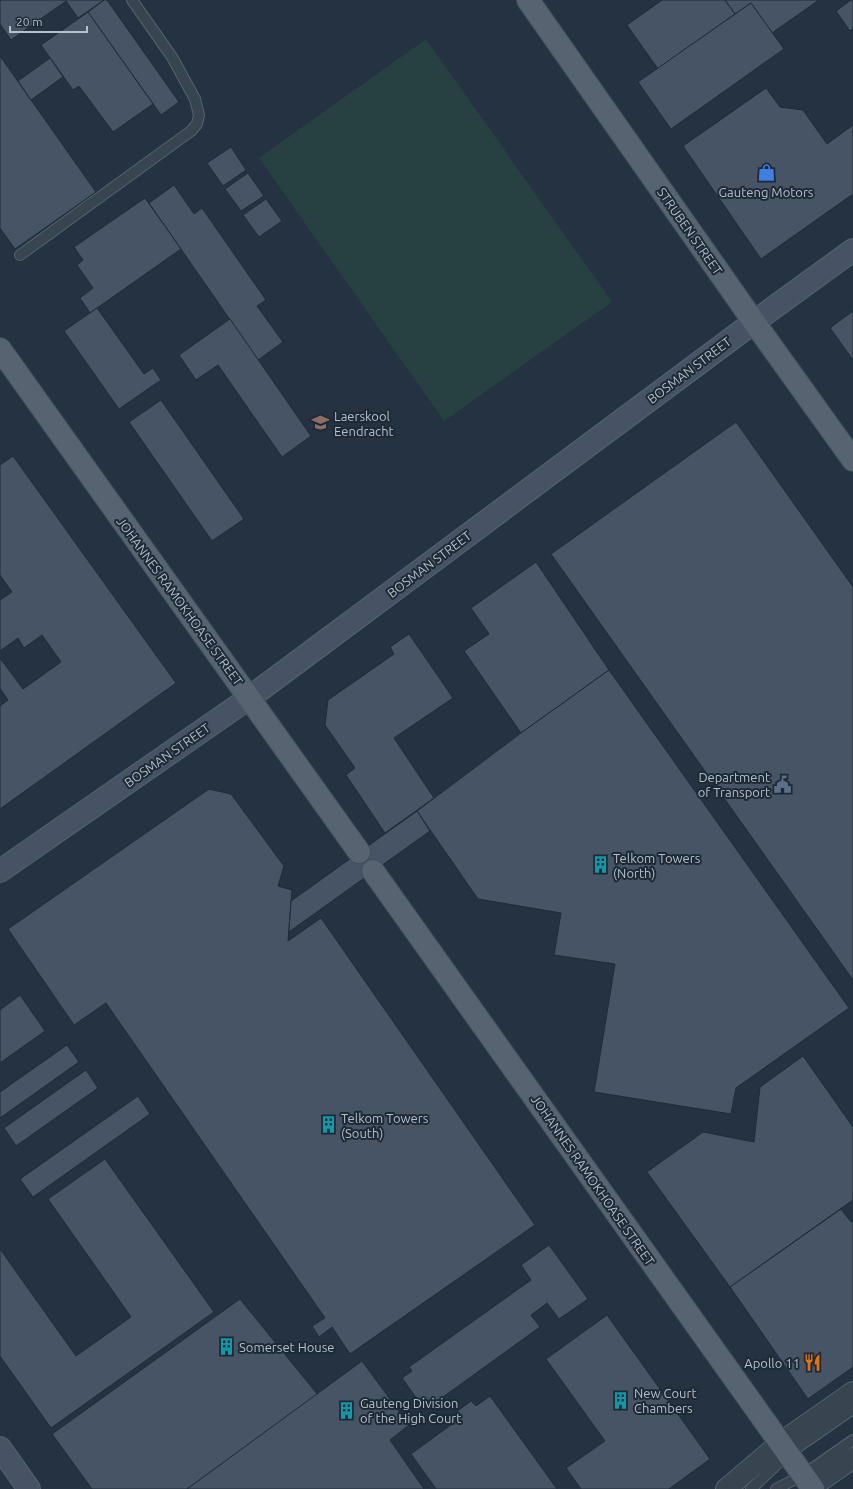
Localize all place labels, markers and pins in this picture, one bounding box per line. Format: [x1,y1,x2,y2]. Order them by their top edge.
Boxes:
shop icon: Gauteng Motors [756,163,776,183]
place label: Gauteng Motors [718,185,814,199]
place label: Laerskool Eendracht [334,409,394,438]
school or university icon: Laerskool Eendracht [311,413,331,433]
place label: Department of Transport [698,770,770,799]
public building icon: Department of Transport [773,774,793,794]
place label: Telkom Towers (North) [613,851,701,881]
building icon: Telkom Towers (North) [590,855,610,875]
place label: Telkom Towers (South) [341,1111,429,1141]
building icon: Telkom Towers (South) [318,1115,338,1135]
building icon: Somerset House [216,1337,236,1357]
place label: Somerset House [239,1340,335,1354]
restaurant icon: Apollo 11 [803,1353,823,1373]
place label: Apollo 11 [744,1356,800,1370]
place label: New Court Chambers [634,1386,697,1415]
building icon: New Court Chambers [611,1390,631,1410]
place label: Gauteng Division of the High Court [360,1396,461,1425]
building icon: Gauteng Division of the High Court [337,1400,357,1420]

